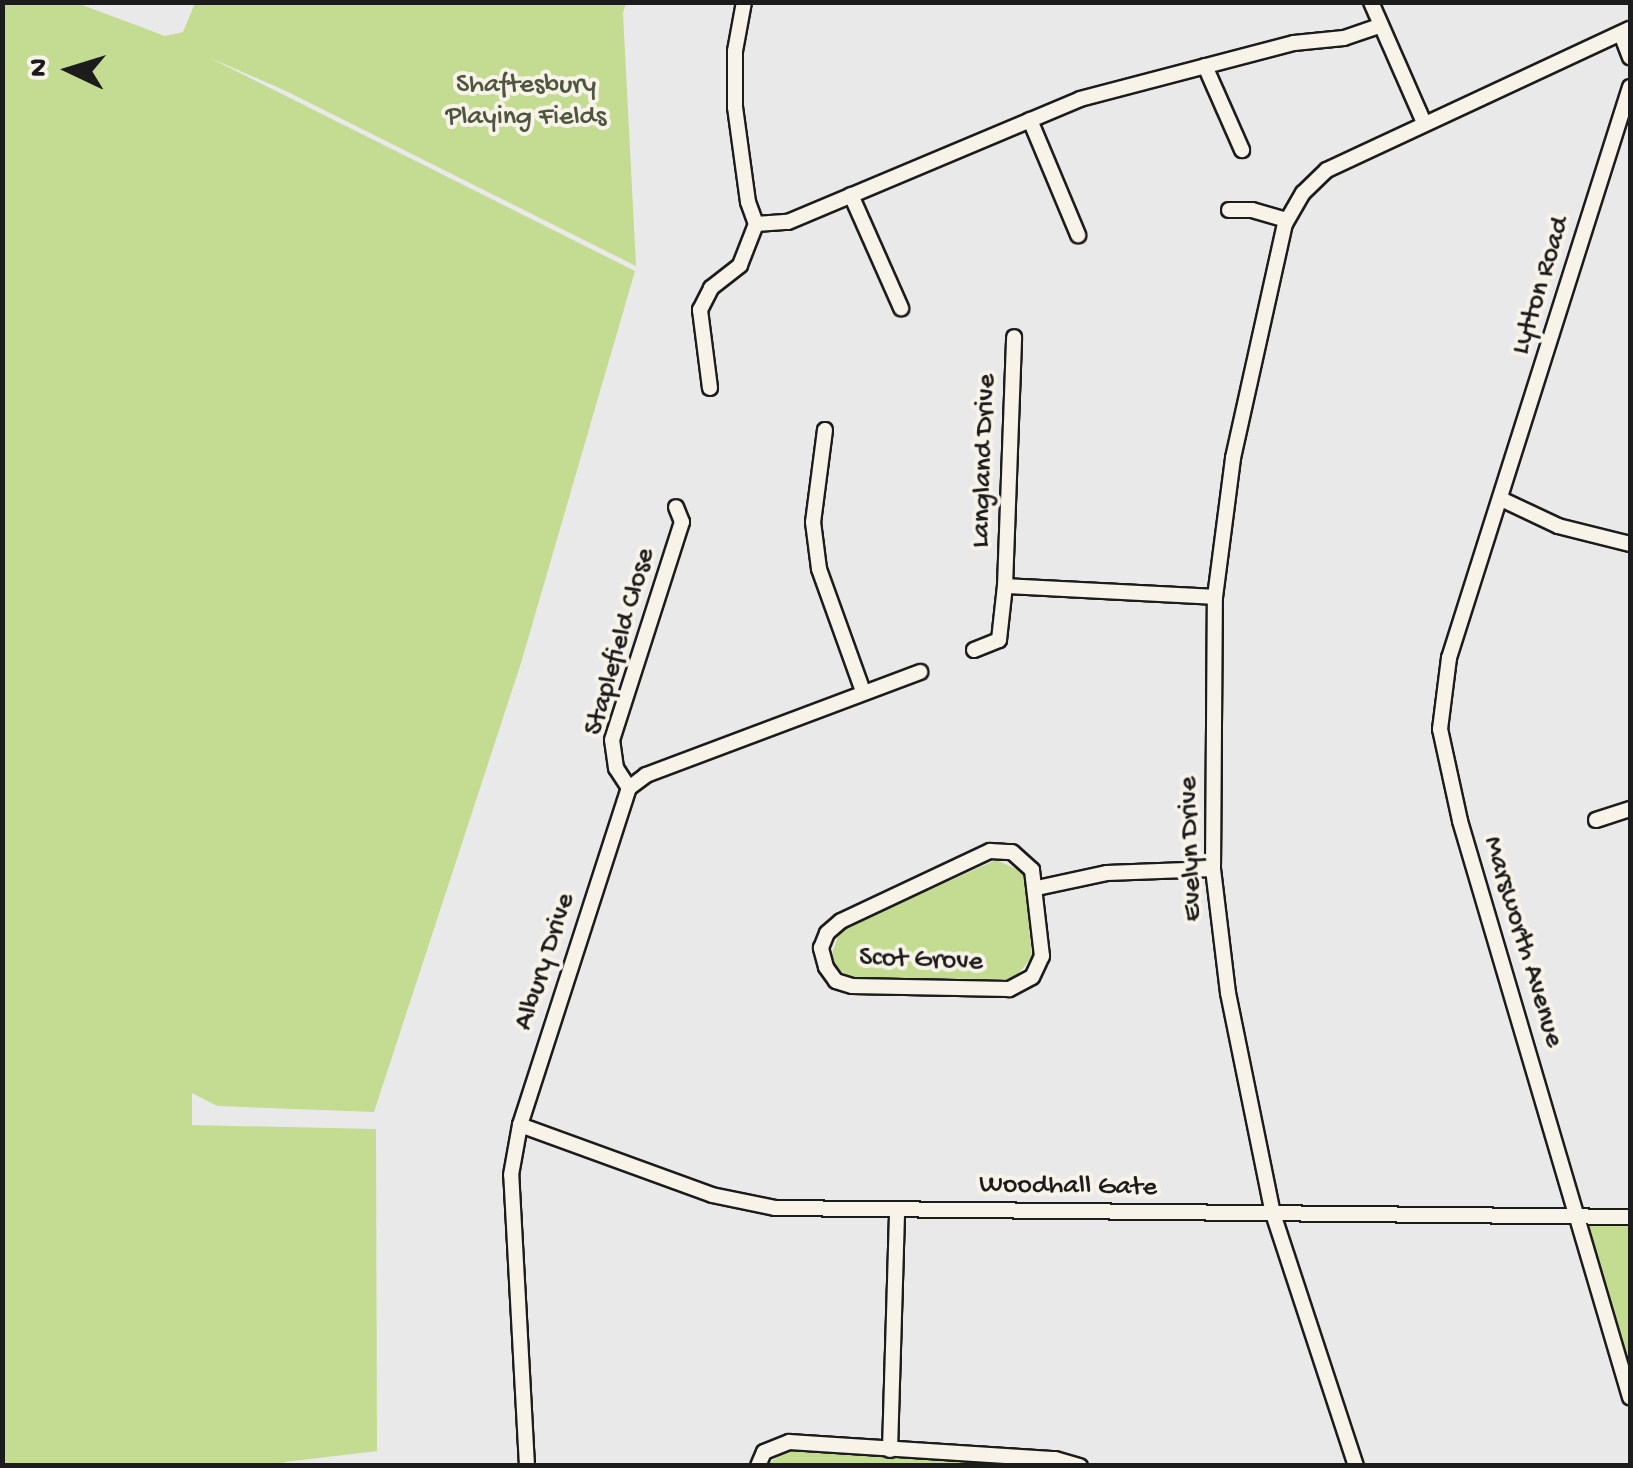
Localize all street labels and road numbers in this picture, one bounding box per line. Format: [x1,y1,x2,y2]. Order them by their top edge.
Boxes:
street label: Lytton Road [1505,213,1579,359]
street label: Langland Drive [965,373,1005,549]
street label: Staplefield Close [578,544,664,740]
street label: Evelyn Drive [1173,776,1211,922]
street label: Marsworth Avenue [1474,833,1570,1051]
street label: Albury Drive [508,889,584,1035]
street label: Scot Grove [858,942,984,980]
street label: Woodhall Gate [979,1169,1157,1205]

